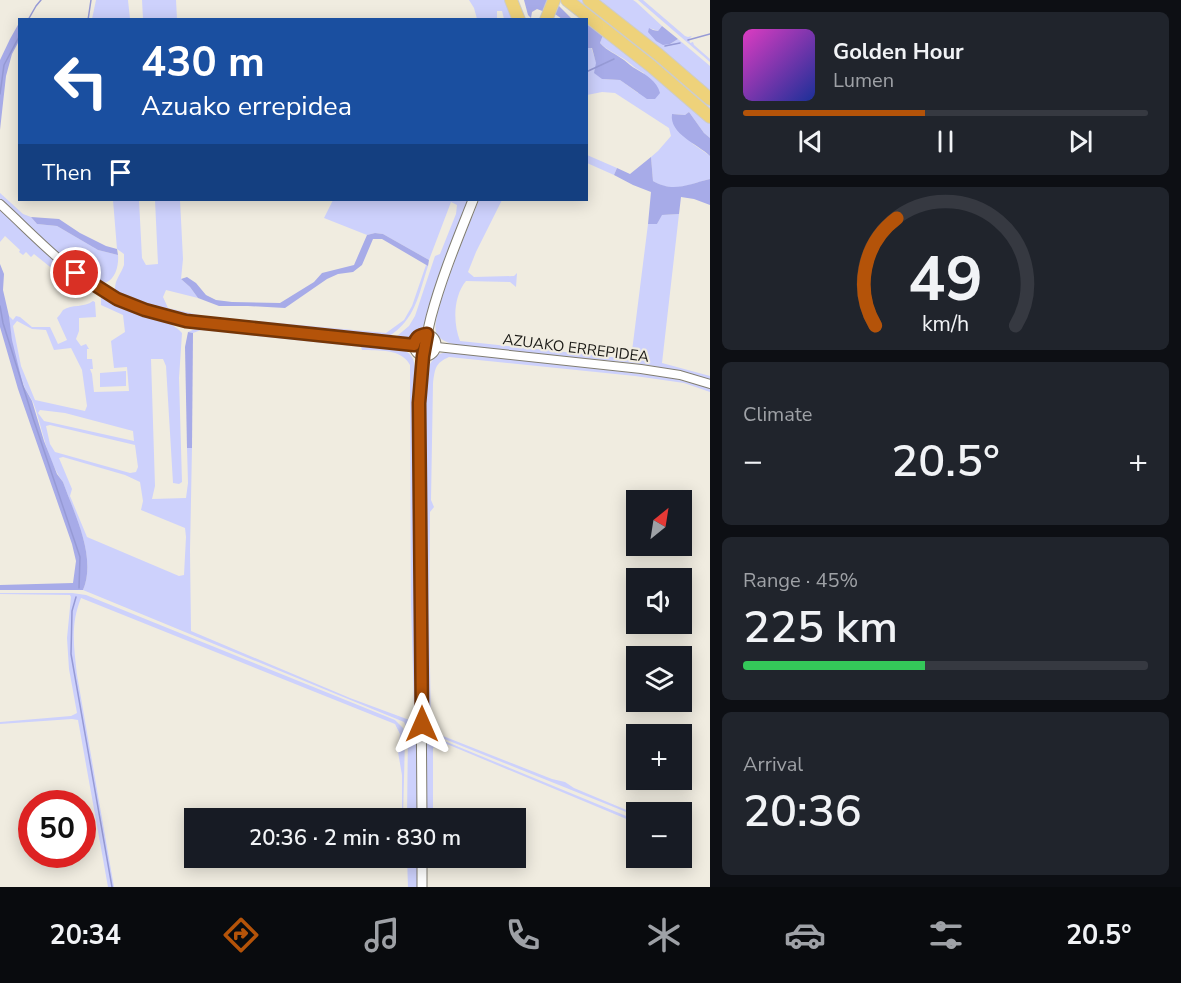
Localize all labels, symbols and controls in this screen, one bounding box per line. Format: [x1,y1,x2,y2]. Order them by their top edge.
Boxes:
text: 430 m [141,34,265,91]
text: Golden Hour [833,37,964,67]
icon: left [42,42,120,120]
text: Lumen [833,67,894,94]
text: Azuako errepidea [141,88,352,125]
icon: previous [794,125,827,158]
icon: pause [929,125,962,158]
icon: next [1064,125,1097,158]
icon: arrive [104,156,137,189]
text: Then [42,158,92,188]
text: 49 [908,237,983,322]
pin [50,247,101,298]
icon: arrive [59,256,92,289]
text: km/h [922,309,969,339]
street label: AZUAKO ERREPIDEA [502,329,650,367]
text: Climate [743,401,812,428]
text: 20.5° [891,431,1000,492]
text: − [743,439,763,484]
text: + [1128,439,1148,484]
north arrow [626,490,692,556]
map controls [626,490,692,868]
text: Range · 45% [743,567,858,594]
button: sound [626,568,692,634]
text: 225 km [743,597,898,658]
button: layers [626,646,692,712]
position arrow [390,692,454,756]
button: + [626,724,692,790]
text: Arrival [743,751,803,778]
text: 20:36 [743,781,862,842]
speed limit sign: 50 [18,790,96,868]
button: − [626,802,692,868]
text: 20:36 · 2 min · 830 m [249,823,461,853]
icon: directions [220,914,262,956]
icon: music [361,914,403,956]
icon: phone [502,914,544,956]
icon: climate [643,914,685,956]
icon: car [784,914,826,956]
icon: filters [925,914,967,956]
text: 20:34 [49,917,121,954]
text: 20.5° [1066,917,1131,954]

